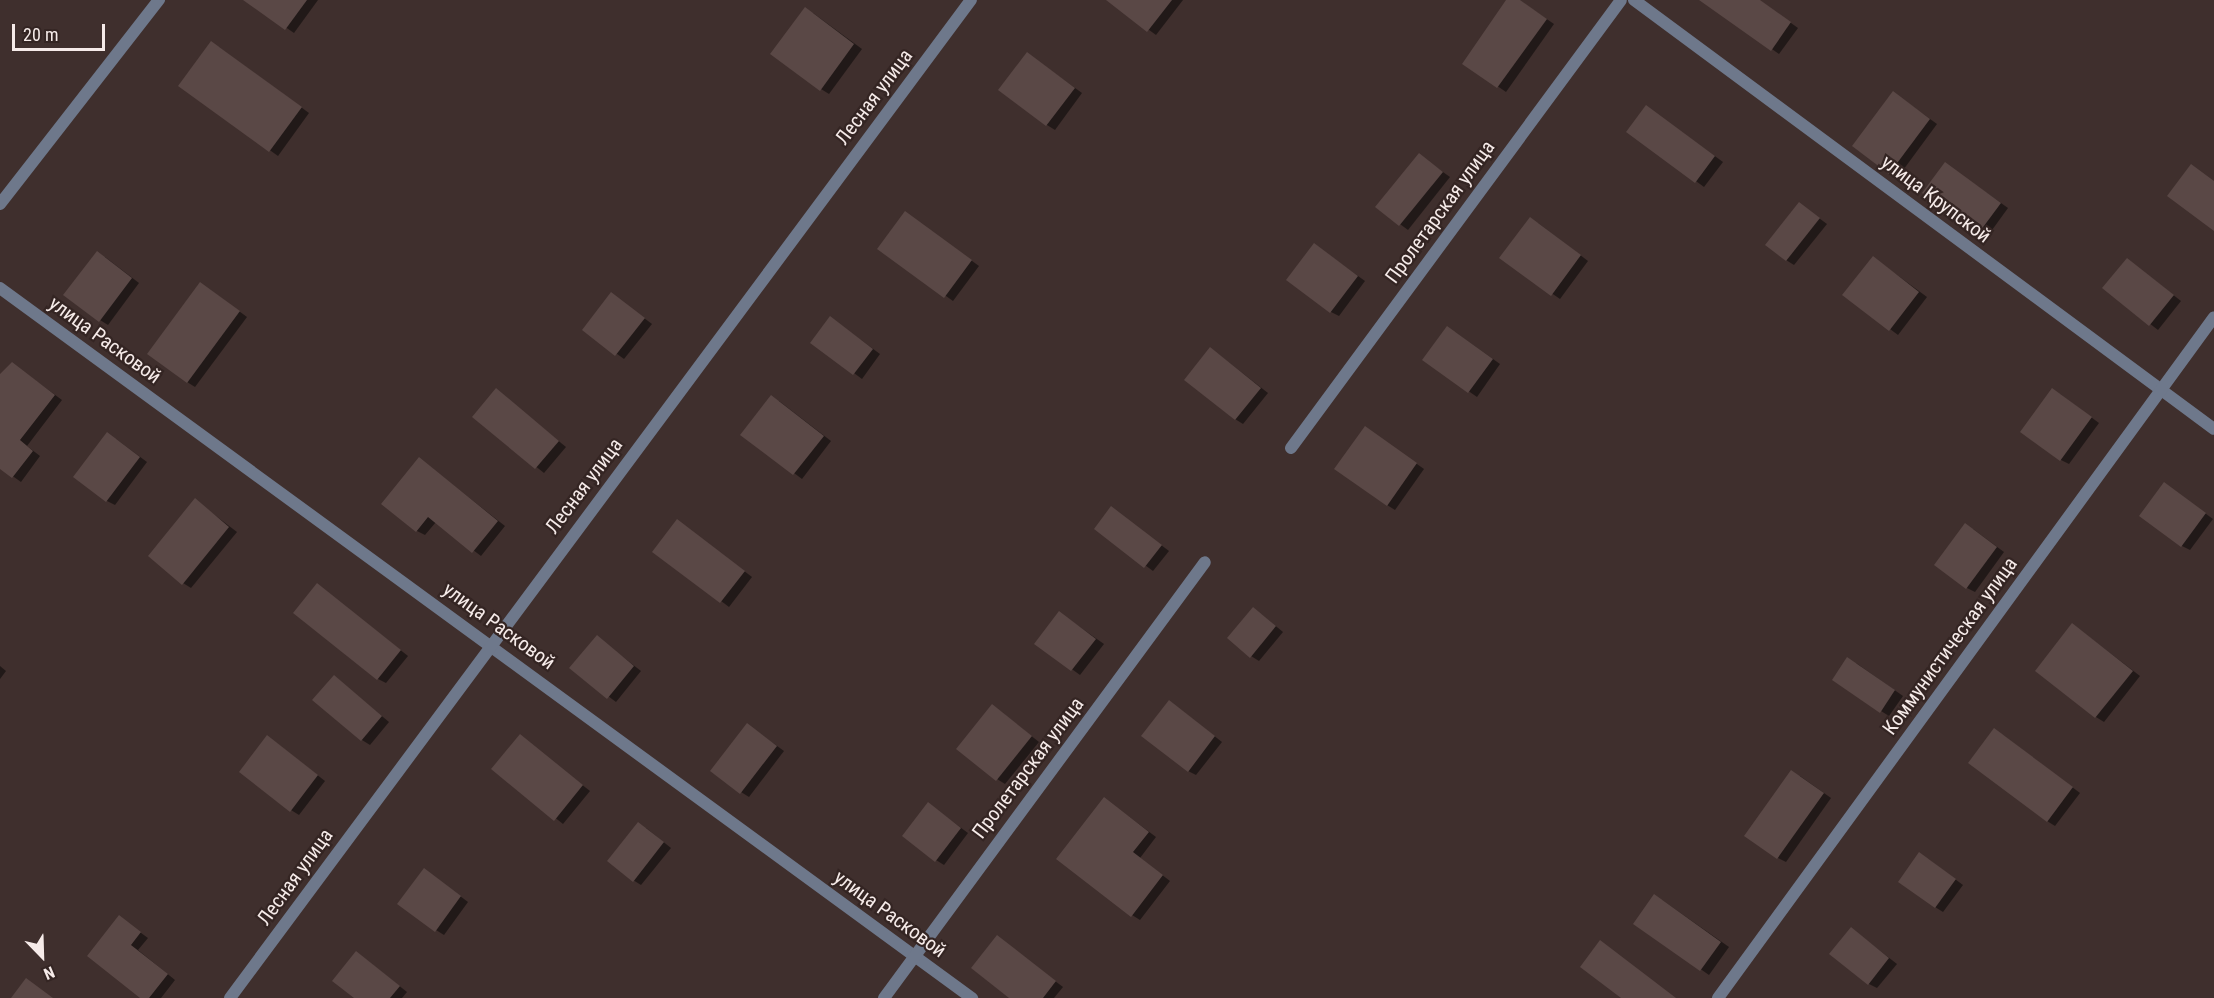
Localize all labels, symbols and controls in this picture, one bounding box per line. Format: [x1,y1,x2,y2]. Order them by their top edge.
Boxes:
scale bar [15,12,108,50]
text: 20 m [23,24,58,45]
street label: Лесная улица [830,45,918,149]
street label: Пролетарская улица [1380,136,1500,288]
street label: улица Крупской [1876,150,1996,248]
street label: улица Расковой [44,291,166,389]
street label: Лесная улица [540,434,628,538]
street label: Коммунистическая улица [1878,553,2022,739]
street label: улица Расковой [438,577,560,675]
street label: Пролетарская улица [967,693,1089,843]
street label: Лесная улица [252,824,338,930]
street label: улица Расковой [829,865,951,963]
north arrow [12,926,72,986]
text: N [41,962,57,984]

